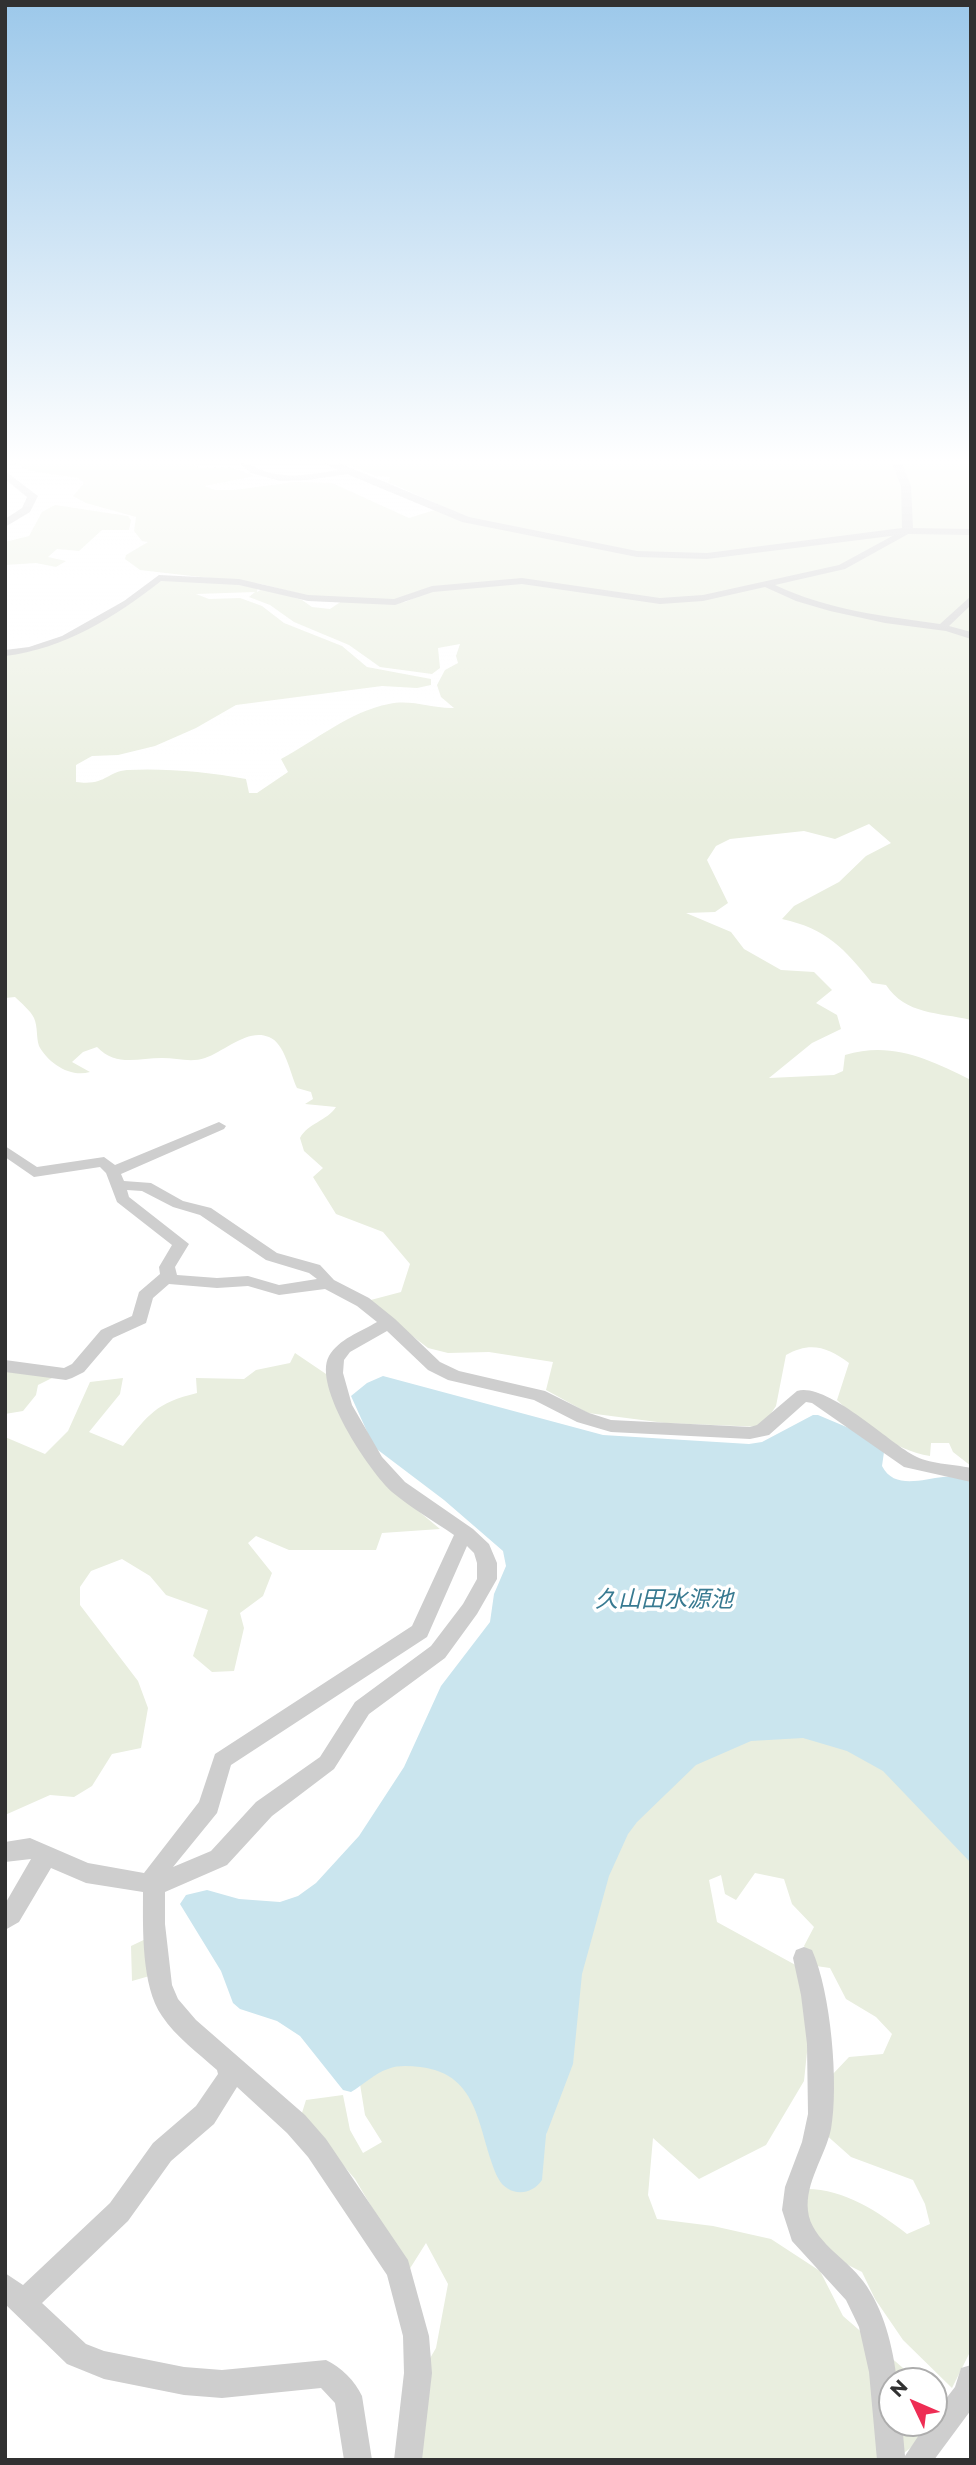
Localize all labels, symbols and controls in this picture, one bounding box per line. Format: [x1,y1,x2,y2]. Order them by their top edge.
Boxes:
water label: 久山田水源池 [595,1586,733,1614]
north arrow [878,2367,948,2437]
text: N [885,2375,913,2402]

